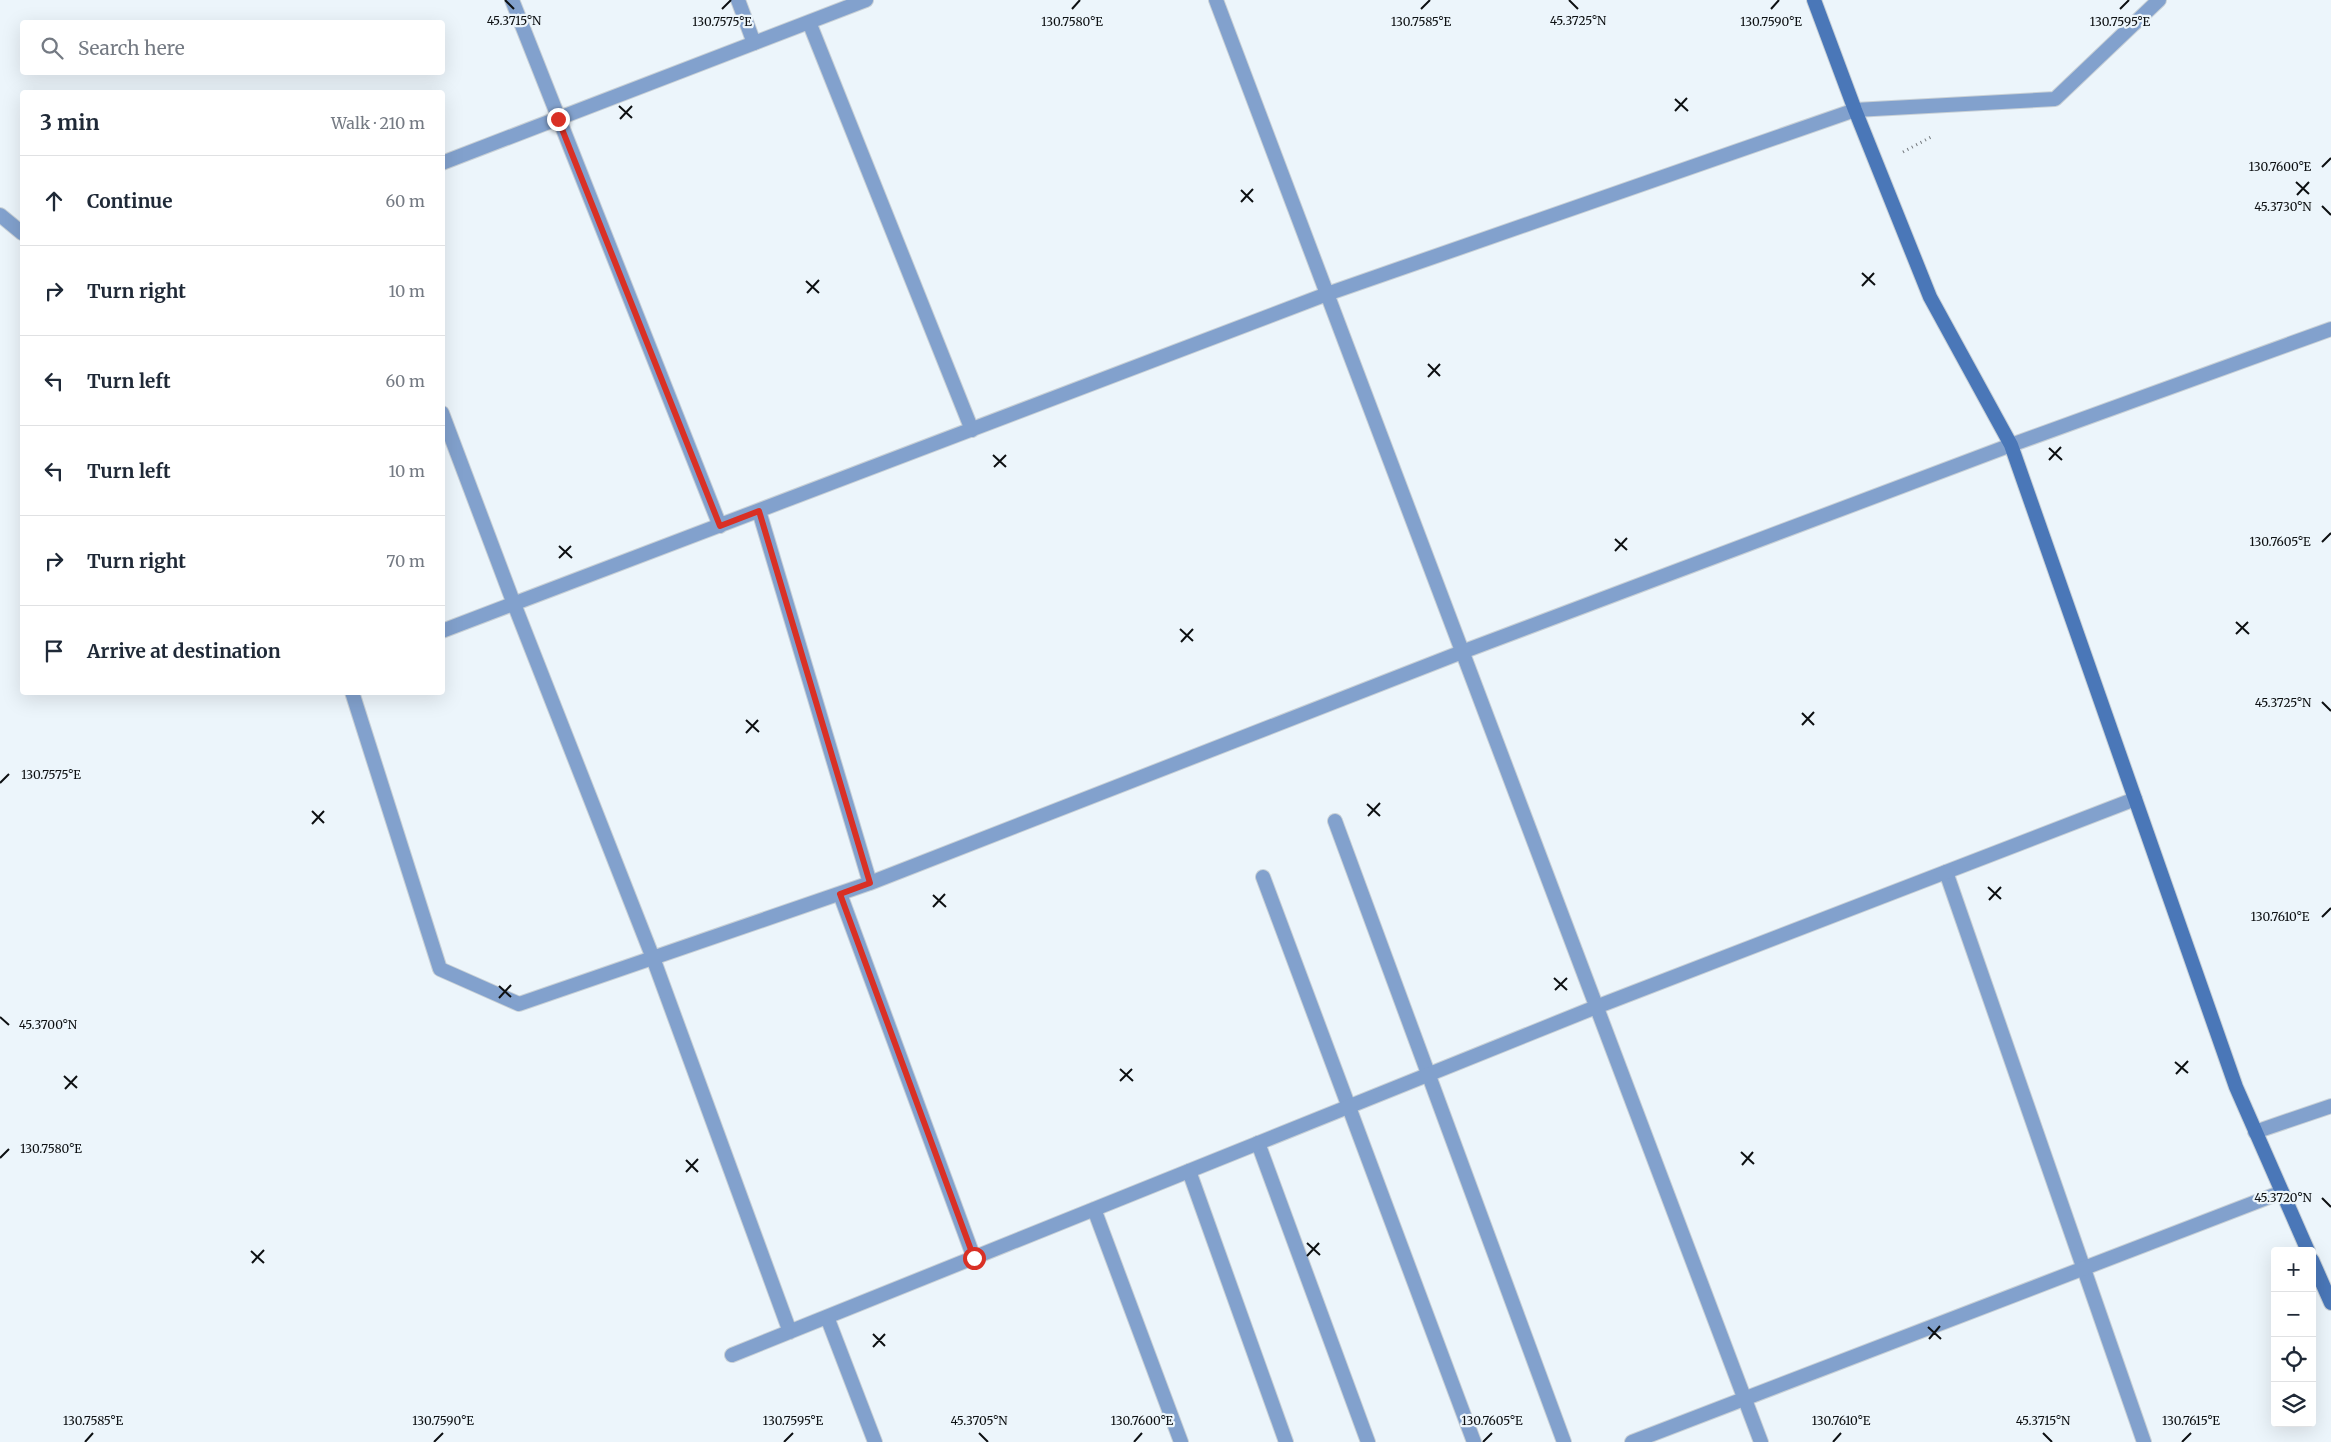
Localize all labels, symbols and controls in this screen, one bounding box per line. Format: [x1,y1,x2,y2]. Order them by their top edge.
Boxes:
text: 45.3715°N [487,13,542,28]
text: 45.3725°N [1550,13,1607,28]
text: 130.7575°E [692,14,752,29]
text: 130.7580°E [1041,14,1103,29]
text: 130.7585°E [1391,14,1451,29]
text: 130.7590°E [1740,14,1802,29]
text: 130.7595°E [2090,14,2151,29]
search box [20,20,445,75]
icon: search [38,34,66,62]
text: Search here [78,36,185,60]
route end [547,108,570,131]
text: 3 min [40,109,99,136]
text: Walk · 210 m [331,113,425,133]
text: 130.7600°E [2249,159,2312,174]
icon: ahead [40,187,68,215]
text: Continue [87,189,173,213]
text: 60 m [385,191,425,211]
text: 45.3730°N [2254,199,2312,214]
icon: right [40,277,68,305]
text: Turn right [87,279,186,303]
text: 10 m [388,281,425,301]
icon: left [40,367,68,395]
text: Turn left [87,369,171,393]
text: 60 m [385,371,425,391]
icon: left [40,457,68,485]
text: Turn left [87,459,171,483]
text: 10 m [388,461,425,481]
text: 130.7605°E [2249,534,2311,549]
icon: right [40,547,68,575]
text: Turn right [87,549,186,573]
text: 70 m [386,551,425,571]
icon: arrive [40,637,68,665]
text: Arrive at destination [87,639,281,663]
text: 45.3725°N [2255,695,2312,710]
text: 130.7575°E [21,767,81,782]
text: 130.7610°E [2251,909,2310,924]
text: 45.3700°N [19,1017,78,1032]
text: 130.7580°E [20,1141,82,1156]
text: 45.3720°N [2254,1190,2312,1205]
route start [963,1247,986,1270]
map controls [2271,1247,2316,1427]
button: + [2271,1247,2316,1292]
button: − [2271,1292,2316,1337]
button: locate [2271,1337,2316,1382]
button: layers [2271,1382,2316,1427]
text: 130.7585°E [63,1413,123,1428]
text: 130.7590°E [412,1413,474,1428]
text: 130.7595°E [763,1413,824,1428]
text: 45.3705°N [950,1413,1008,1428]
text: 130.7600°E [1111,1413,1174,1428]
text: 130.7605°E [1461,1413,1523,1428]
text: 130.7610°E [1812,1413,1871,1428]
text: 45.3715°N [2016,1413,2071,1428]
text: 130.7615°E [2162,1413,2220,1428]

